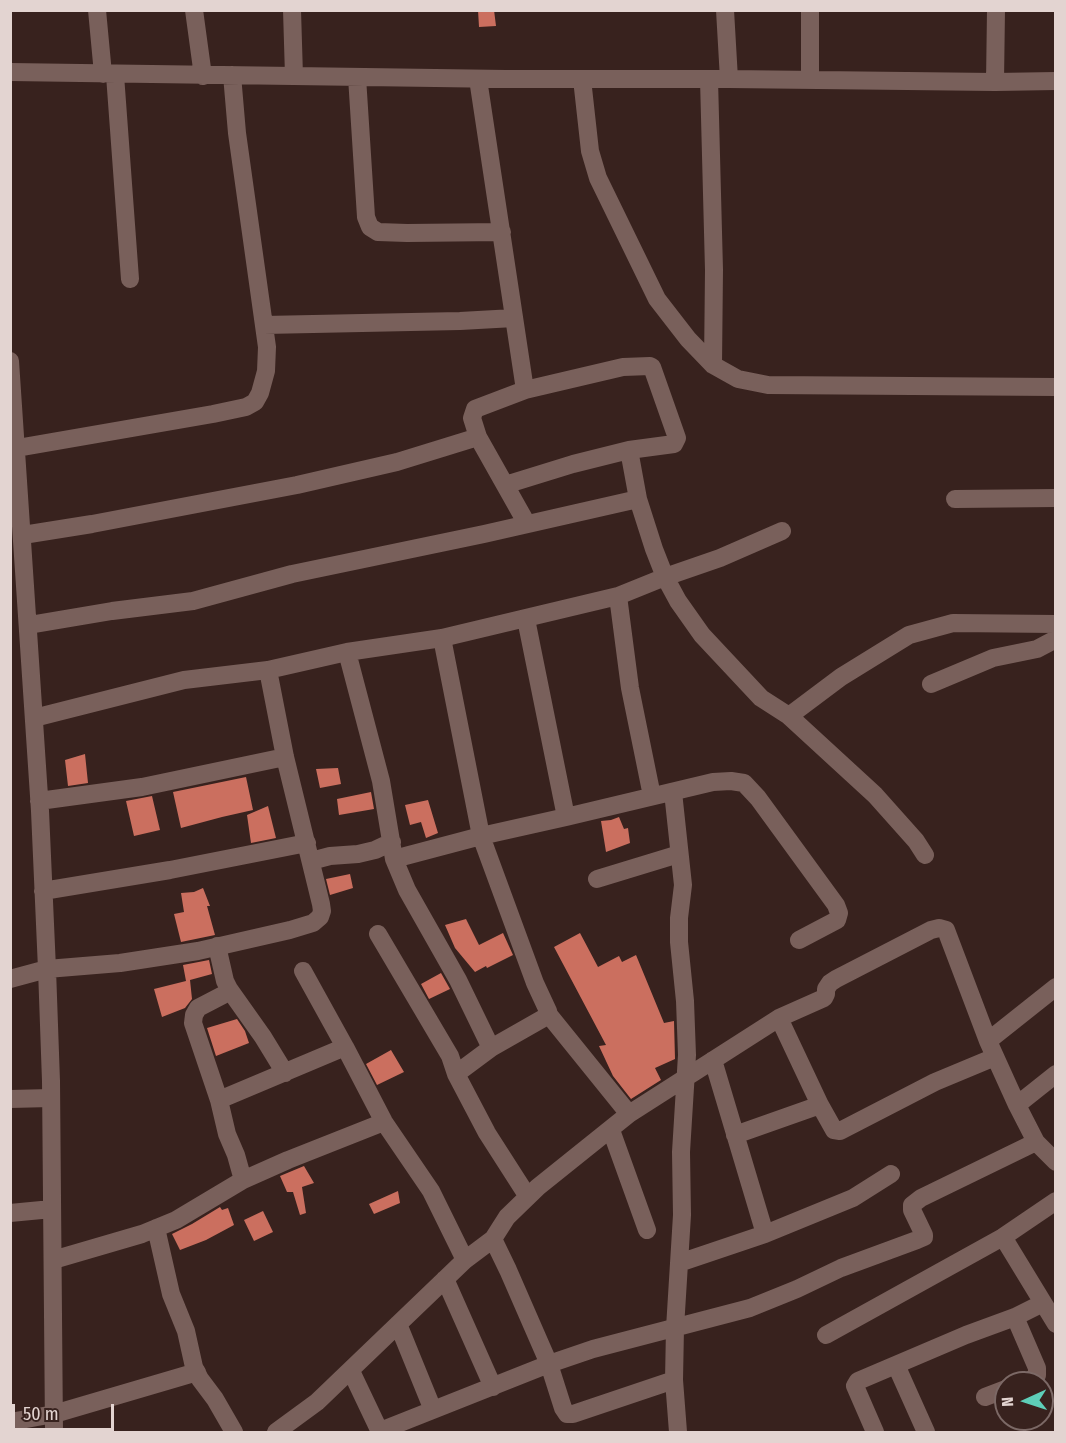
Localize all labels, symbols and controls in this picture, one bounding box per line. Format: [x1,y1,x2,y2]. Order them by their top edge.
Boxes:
north arrow [994,1371,1054,1431]
scale bar [15,1392,117,1430]
text: N [998,1397,1017,1407]
text: 50 m [23,1403,59,1425]

